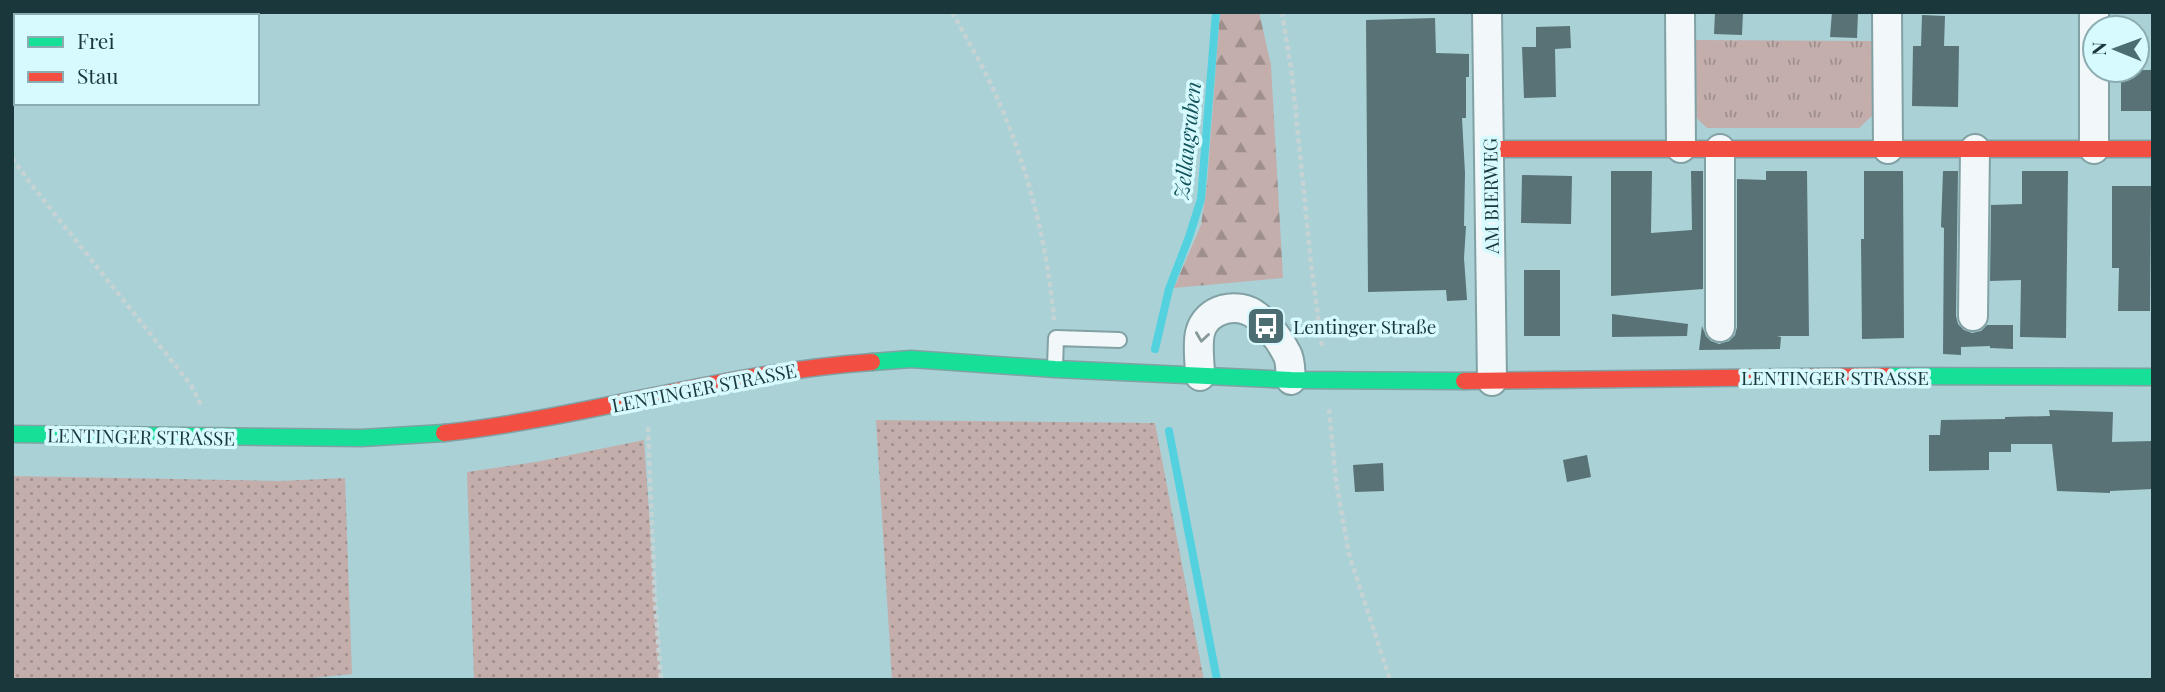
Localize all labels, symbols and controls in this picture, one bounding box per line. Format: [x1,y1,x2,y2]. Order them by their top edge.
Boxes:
legend [14,14,259,105]
north arrow [2081,14,2151,84]
text: Frei [77,26,115,54]
text: N [2085,41,2111,56]
text: Stau [77,61,118,89]
water label: Zellaugraben [1166,80,1206,201]
street label: AM BIERWEG [1476,138,1504,255]
bus stop icon: Lentinger Straße [1245,305,1287,347]
place label: Lentinger Straße [1293,313,1436,339]
one-way arrow [1195,331,1210,343]
street label: LENTINGER STRASSE [609,356,799,418]
street label: LENTINGER STRASSE [1741,364,1929,390]
street label: LENTINGER STRASSE [47,421,235,451]

